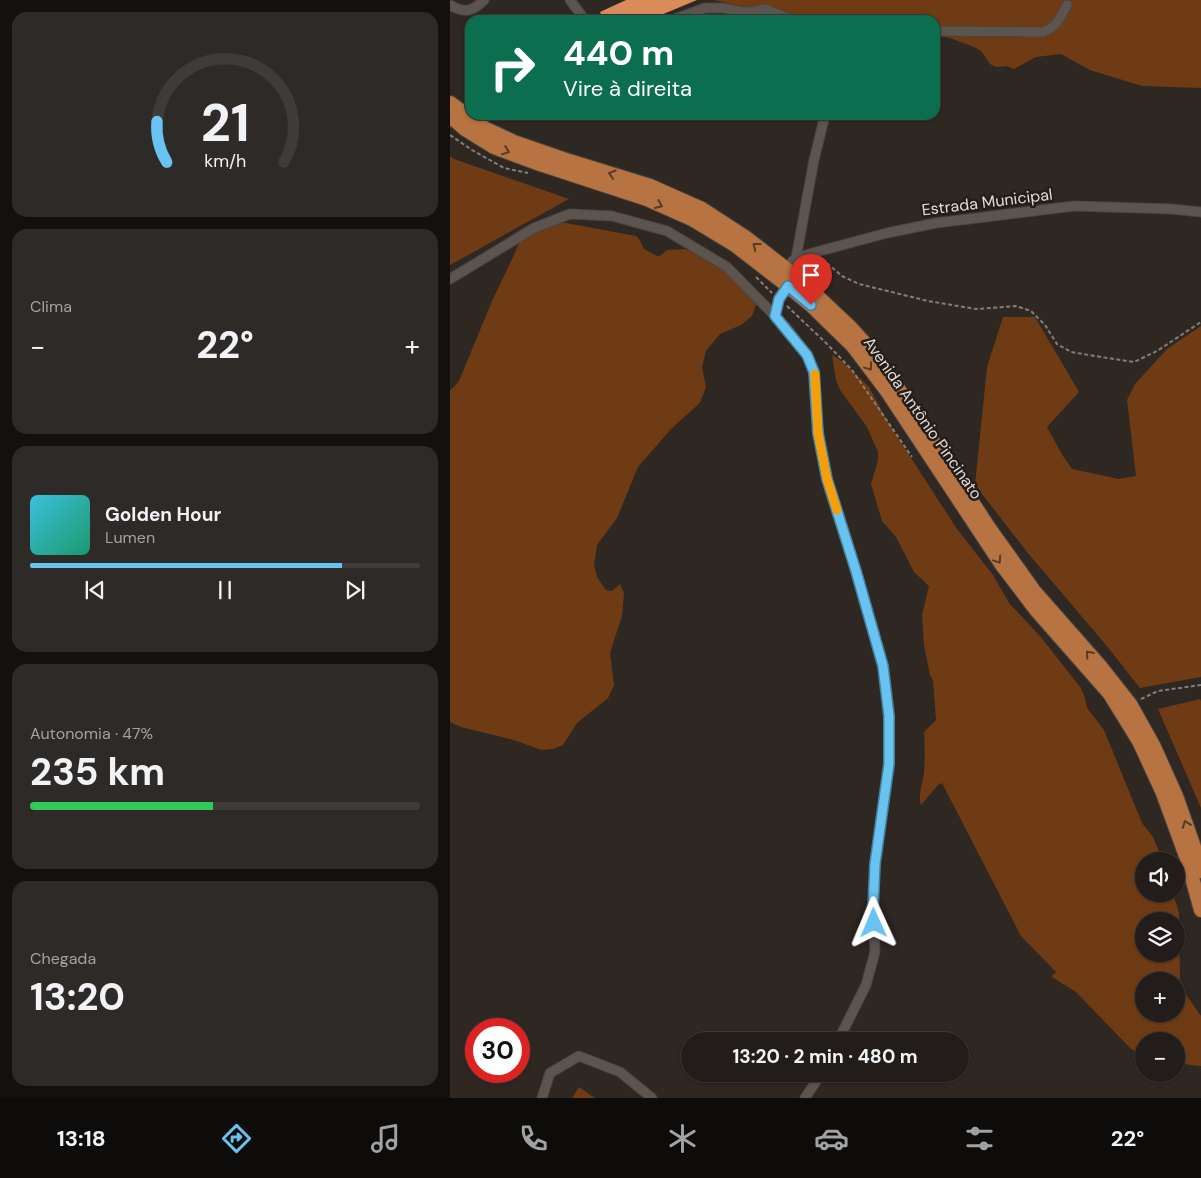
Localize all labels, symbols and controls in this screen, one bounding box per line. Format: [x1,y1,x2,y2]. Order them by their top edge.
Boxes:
text: 440 m [563,30,674,76]
icon: right [480,35,545,100]
text: Vire à direita [563,74,692,103]
text: 21 [201,89,249,157]
one-way arrow [501,145,510,155]
text: km/h [204,149,246,173]
one-way arrow [608,170,616,180]
street label: Estrada Municipal [920,184,1054,220]
one-way arrow [654,198,663,209]
one-way arrow [753,243,762,251]
pin [790,254,832,305]
icon: arrive [797,261,825,289]
text: Clima [30,296,72,317]
text: 22° [196,320,254,370]
text: − [30,328,45,365]
text: + [405,328,420,365]
street label: Avenida Antônio Pincinato [859,333,987,503]
one-way arrow [863,361,871,370]
text: Golden Hour [105,502,221,527]
text: Lumen [105,527,155,548]
one-way arrow [992,554,1002,563]
icon: previous [81,576,109,604]
icon: pause [211,576,239,604]
icon: next [341,576,369,604]
one-way arrow [1086,650,1095,659]
text: Autonomia · 47% [30,723,153,744]
text: 235 km [30,747,165,797]
one-way arrow [1182,821,1192,829]
map controls [1135,852,1185,1082]
button: sound [1135,852,1185,902]
position arrow [847,896,899,948]
button: layers [1135,912,1185,962]
text: Chegada [30,948,96,969]
text: 13:20 [30,972,125,1022]
button: + [1135,972,1185,1022]
speed limit sign: 30 [465,1018,530,1083]
button: − [1135,1032,1185,1082]
text: 13:20 · 2 min · 480 m [732,1044,918,1069]
icon: directions [219,1121,254,1156]
icon: music [368,1121,403,1156]
icon: phone [516,1121,551,1156]
icon: climate [665,1121,700,1156]
icon: car [814,1121,849,1156]
icon: filters [962,1121,997,1156]
text: 13:18 [57,1124,106,1153]
text: 22° [1111,1124,1144,1153]

